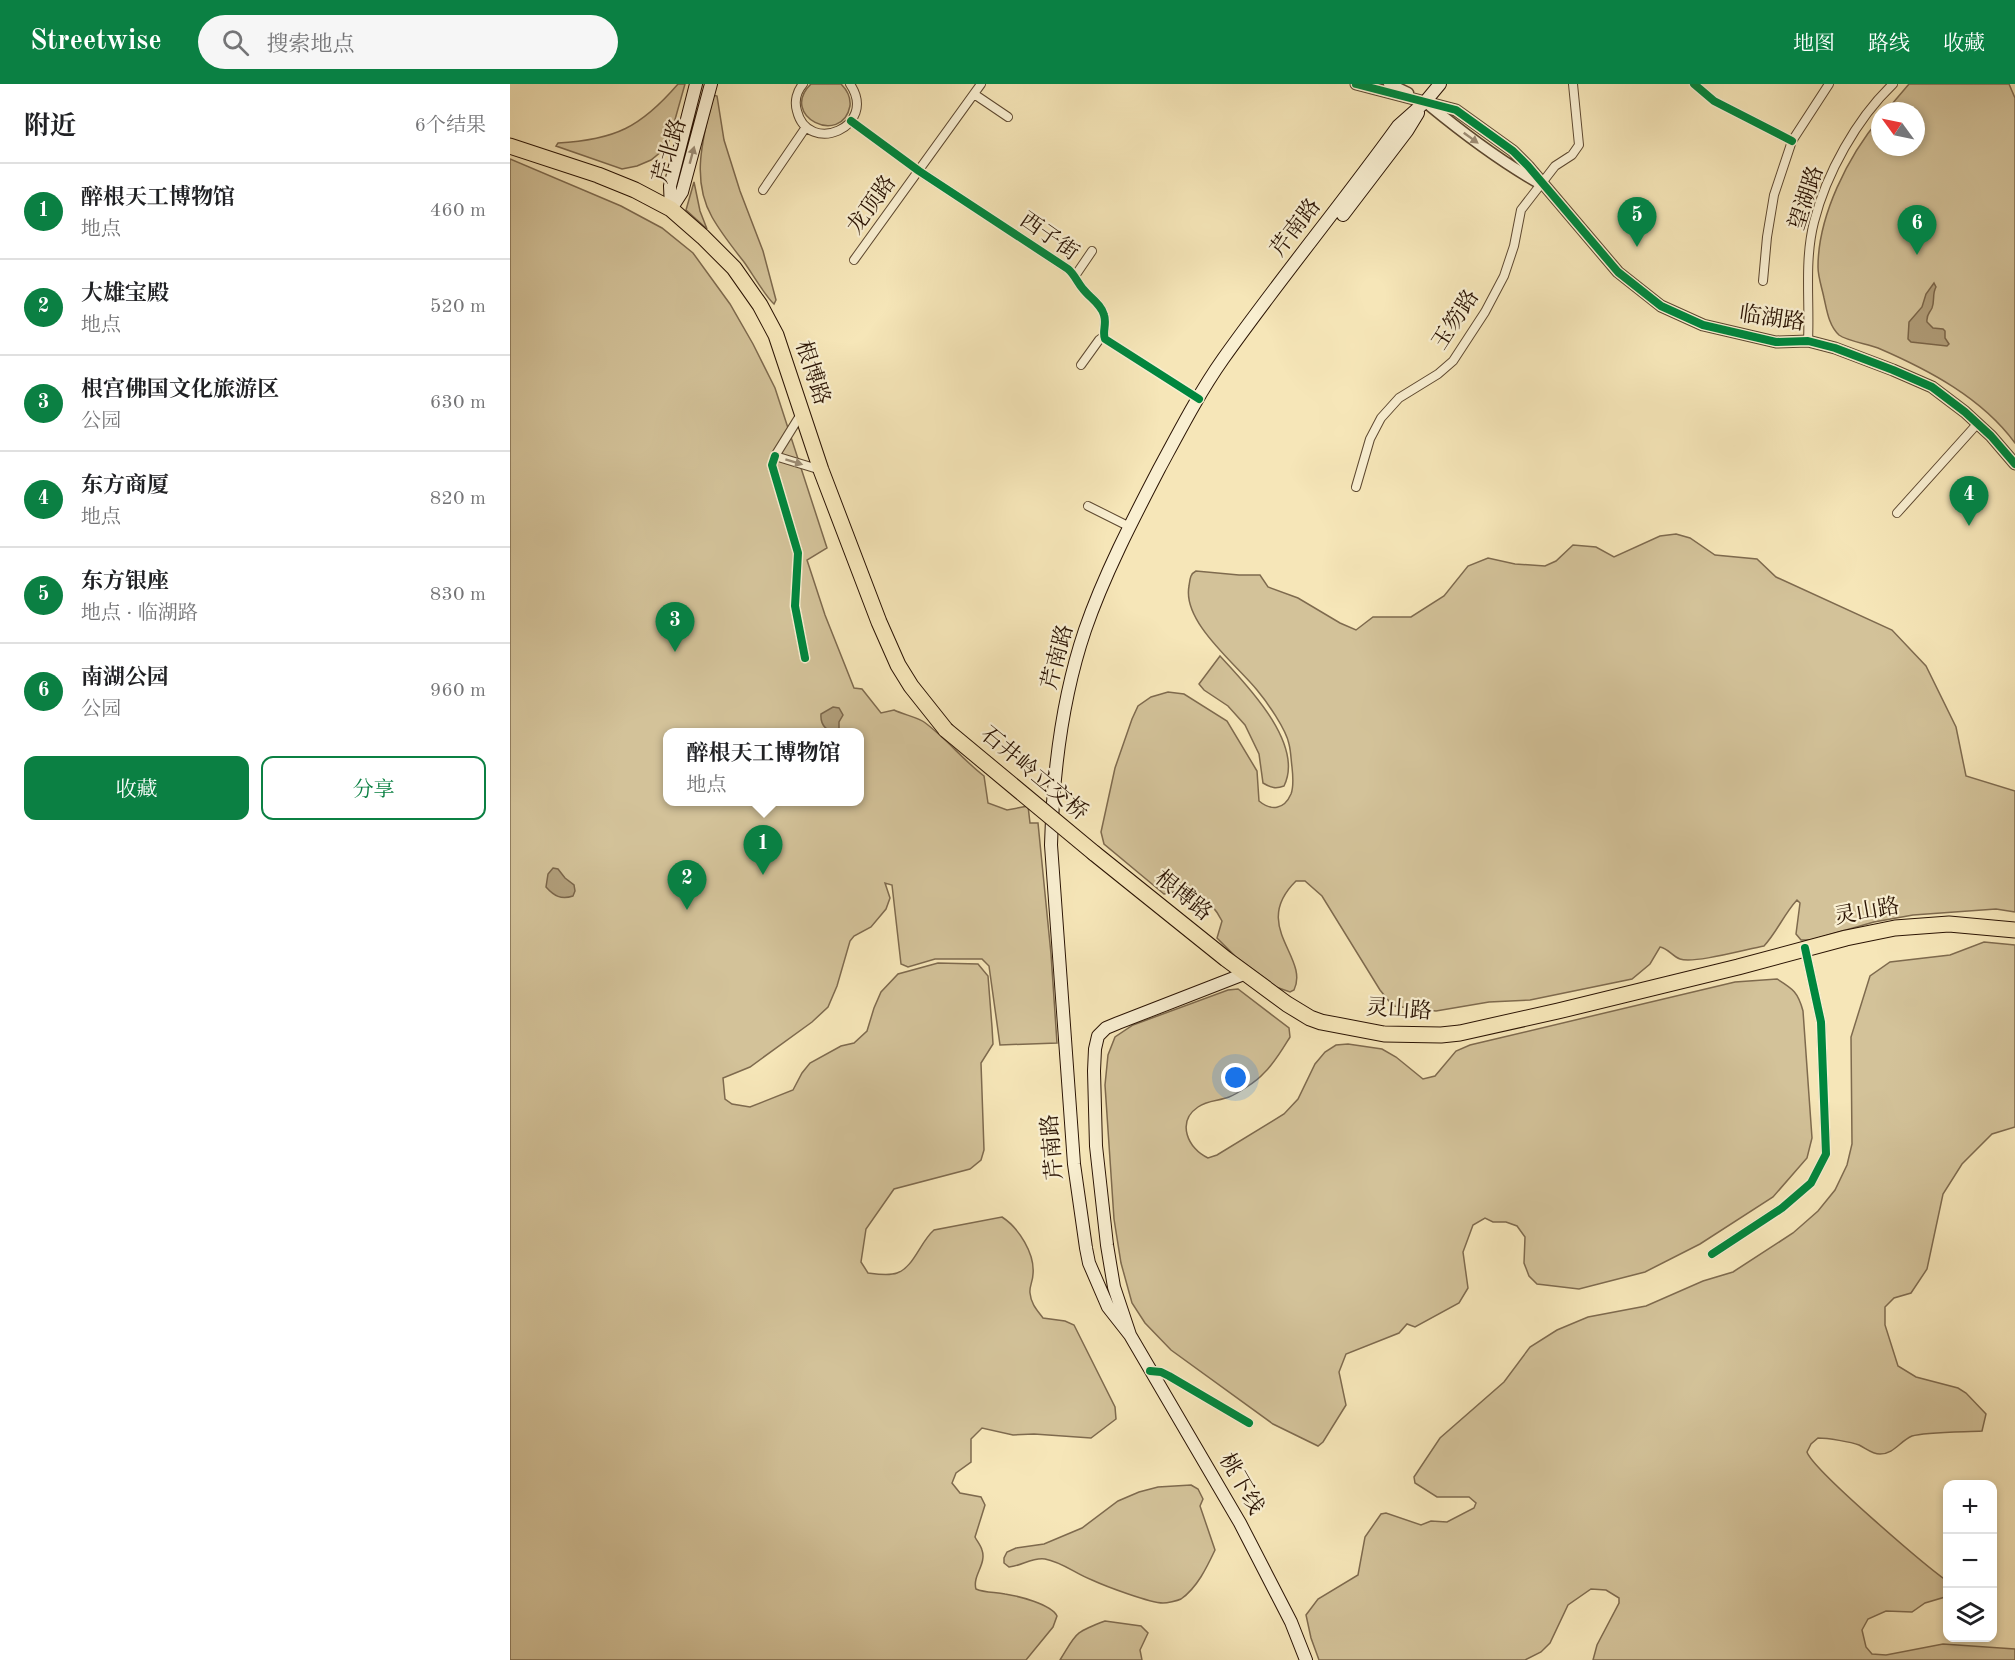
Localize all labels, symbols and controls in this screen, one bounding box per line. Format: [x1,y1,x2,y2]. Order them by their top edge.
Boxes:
search box [198,15,618,69]
icon: search [219,26,252,59]
text: Streetwise [30,28,162,56]
text: 搜索地点 [267,34,355,56]
text: 地图 [1793,34,1835,55]
text: 路线 [1868,34,1910,55]
text: 收藏 [1943,34,1985,55]
north arrow [1871,102,1925,156]
text: 附近 [24,114,76,140]
text: 6个结果 [414,116,486,136]
street label: 芹北路 [648,116,690,186]
one-way arrow [1462,132,1478,144]
one-way arrow [687,146,697,164]
street label: 望湖路 [1784,163,1828,233]
street label: 龙顶路 [842,171,900,238]
text: 醉根天工博物馆 [81,187,235,209]
street label: 芹南路 [1265,194,1325,261]
pin: 5 [1618,198,1656,247]
text: 1 [38,201,49,221]
text: 460 m [430,201,486,221]
pin: 6 [1898,206,1936,255]
street label: 西子街 [1016,207,1083,265]
text: 地点 [81,220,121,240]
text: 大雄宝殿 [81,283,169,305]
street label: 玉笏路 [1427,285,1483,354]
text: 2 [38,297,49,317]
text: 520 m [430,297,486,317]
street label: 临湖路 [1738,302,1806,334]
text: 地点 [81,316,121,336]
street label: 根博路 [791,338,835,408]
text: 根宫佛国文化旅游区 [81,379,279,401]
text: 3 [38,393,49,413]
text: 630 m [430,393,486,413]
text: 公园 [81,412,121,432]
one-way arrow [785,458,803,467]
text: 东方商厦 [81,475,169,497]
pin: 4 [1950,476,1988,526]
text: 4 [38,489,49,509]
text: 820 m [430,489,486,509]
text: 地点 [81,508,121,528]
text: 东方银座 [81,571,169,593]
text: 5 [38,585,49,605]
text: 830 m [430,585,486,605]
pin: 3 [656,602,694,652]
text: 地点 · 临湖路 [81,604,198,624]
street label: 芹南路 [1037,622,1077,692]
text: 南湖公园 [81,667,169,689]
text: 6 [38,681,49,701]
text: 960 m [430,681,486,701]
text: 公园 [81,700,121,720]
street label: 石井岭立交桥 [976,722,1093,825]
popup [663,728,864,806]
text: 醉根天工博物馆 [686,743,841,765]
button: 收藏 [24,756,249,820]
button: 分享 [261,756,486,820]
text: 地点 [686,776,726,796]
pin: 1 [744,826,782,875]
pin: 2 [668,860,706,910]
street label: 根博路 [1150,865,1217,925]
street label: 灵山路 [1832,893,1901,929]
street label: 灵山路 [1365,995,1433,1023]
your location [1221,1063,1250,1092]
street label: 芹南路 [1037,1113,1067,1181]
street label: 桃下线 [1215,1449,1269,1518]
map controls [1943,1480,1997,1642]
button: + [1943,1480,1997,1534]
button: − [1943,1534,1997,1588]
button: layers [1943,1588,1997,1642]

